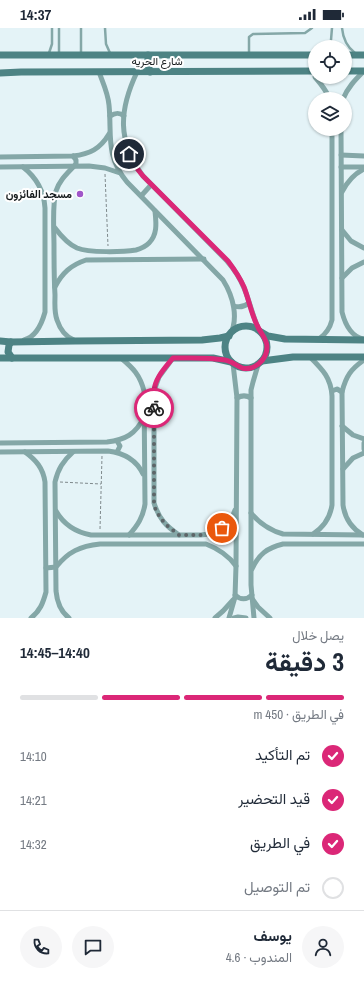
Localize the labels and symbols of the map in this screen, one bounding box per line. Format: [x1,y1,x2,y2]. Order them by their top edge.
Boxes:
street label: شارع الحريه [131,54,183,69]
pin [112,137,146,171]
place label: مسجد الفائزون [6,187,72,201]
marker: مسجد الفائزون [75,189,85,199]
courier [134,388,174,428]
pin [205,511,239,545]

